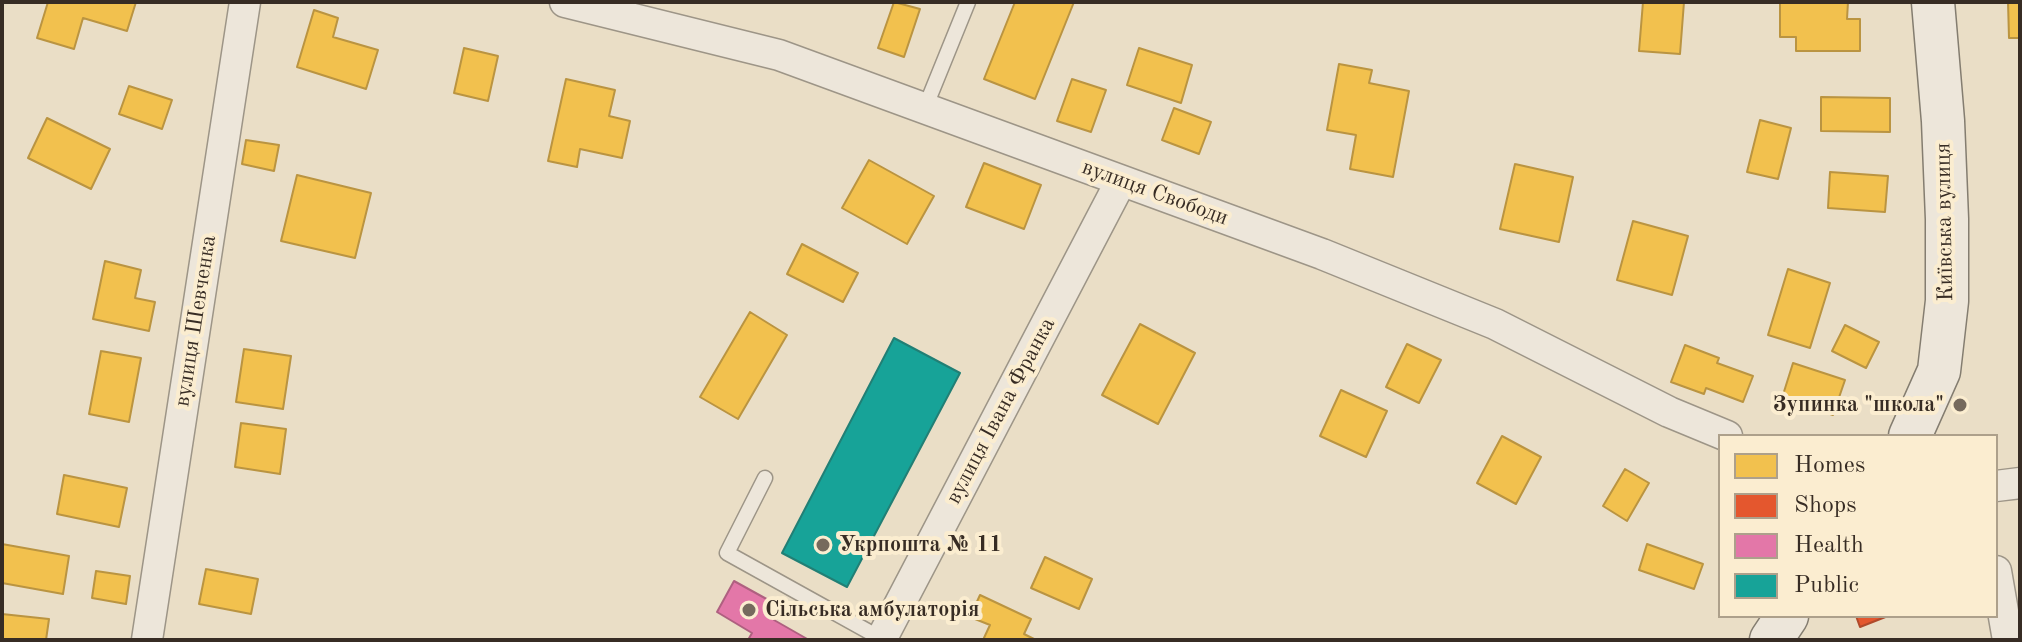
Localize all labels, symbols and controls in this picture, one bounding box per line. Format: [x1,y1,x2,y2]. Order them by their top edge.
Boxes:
street label: Київська вулиця [1930,142,1960,302]
street label: вулиця Свободи [1078,154,1232,232]
street label: вулиця Шевченка [169,233,223,409]
street label: вулиця Івана Франка [941,313,1061,509]
place label: Зупинка "школа" [1772,392,1944,418]
marker: Зупинка "школа" [1951,396,1969,414]
legend [1718,434,1998,618]
text: Homes [1794,454,1865,478]
text: Shops [1794,494,1857,518]
place label: Укрпошта № 11 [839,532,1002,558]
text: Health [1794,534,1864,558]
marker: Укрпошта № 11 [814,536,832,554]
text: Public [1794,574,1859,598]
place label: Сільська амбулаторія [765,597,979,623]
marker: Сільська амбулаторія [740,601,758,619]

